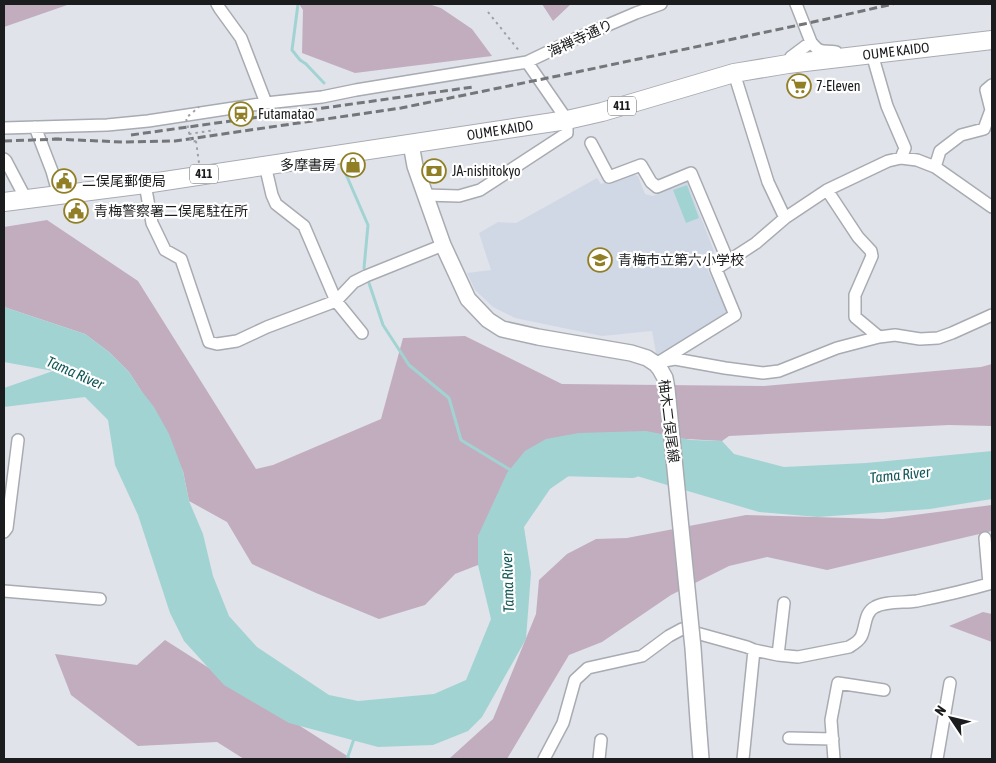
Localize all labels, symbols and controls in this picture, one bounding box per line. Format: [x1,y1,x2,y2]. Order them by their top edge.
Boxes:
street label: 海禅寺通り [545,16,615,60]
street label: OUME KAIDO [862,39,930,63]
supermarket icon: 7-Eleven [786,73,812,99]
place label: 7-Eleven [816,78,861,94]
road number: 411 [608,96,636,115]
station icon: Futamatao [228,101,254,127]
place label: Futamatao [258,106,315,122]
street label: OUME KAIDO [466,117,534,143]
shop icon: 多摩書房 [340,152,366,178]
place label: 多摩書房 [280,157,336,173]
bank icon: JA-nishitokyo [421,158,447,184]
place label: JA-nishitokyo [452,163,521,179]
road number: 411 [190,164,218,183]
public building icon: 二俣尾郵便局 [51,168,77,194]
place label: 二俣尾郵便局 [82,173,166,189]
public building icon: 青梅警察署二俣尾駐在所 [63,198,89,224]
place label: 青梅警察署二俣尾駐在所 [94,203,248,219]
school or university icon: 青梅市立第六小学校 [587,247,613,273]
place label: 青梅市立第六小学校 [618,252,744,268]
water label: Tama River [44,352,107,393]
street label: 柚木二俣尾線 [656,378,682,464]
water label: Tama River [869,463,932,486]
water label: Tama River [498,551,517,613]
north arrow [926,693,976,743]
text: N [931,703,949,719]

